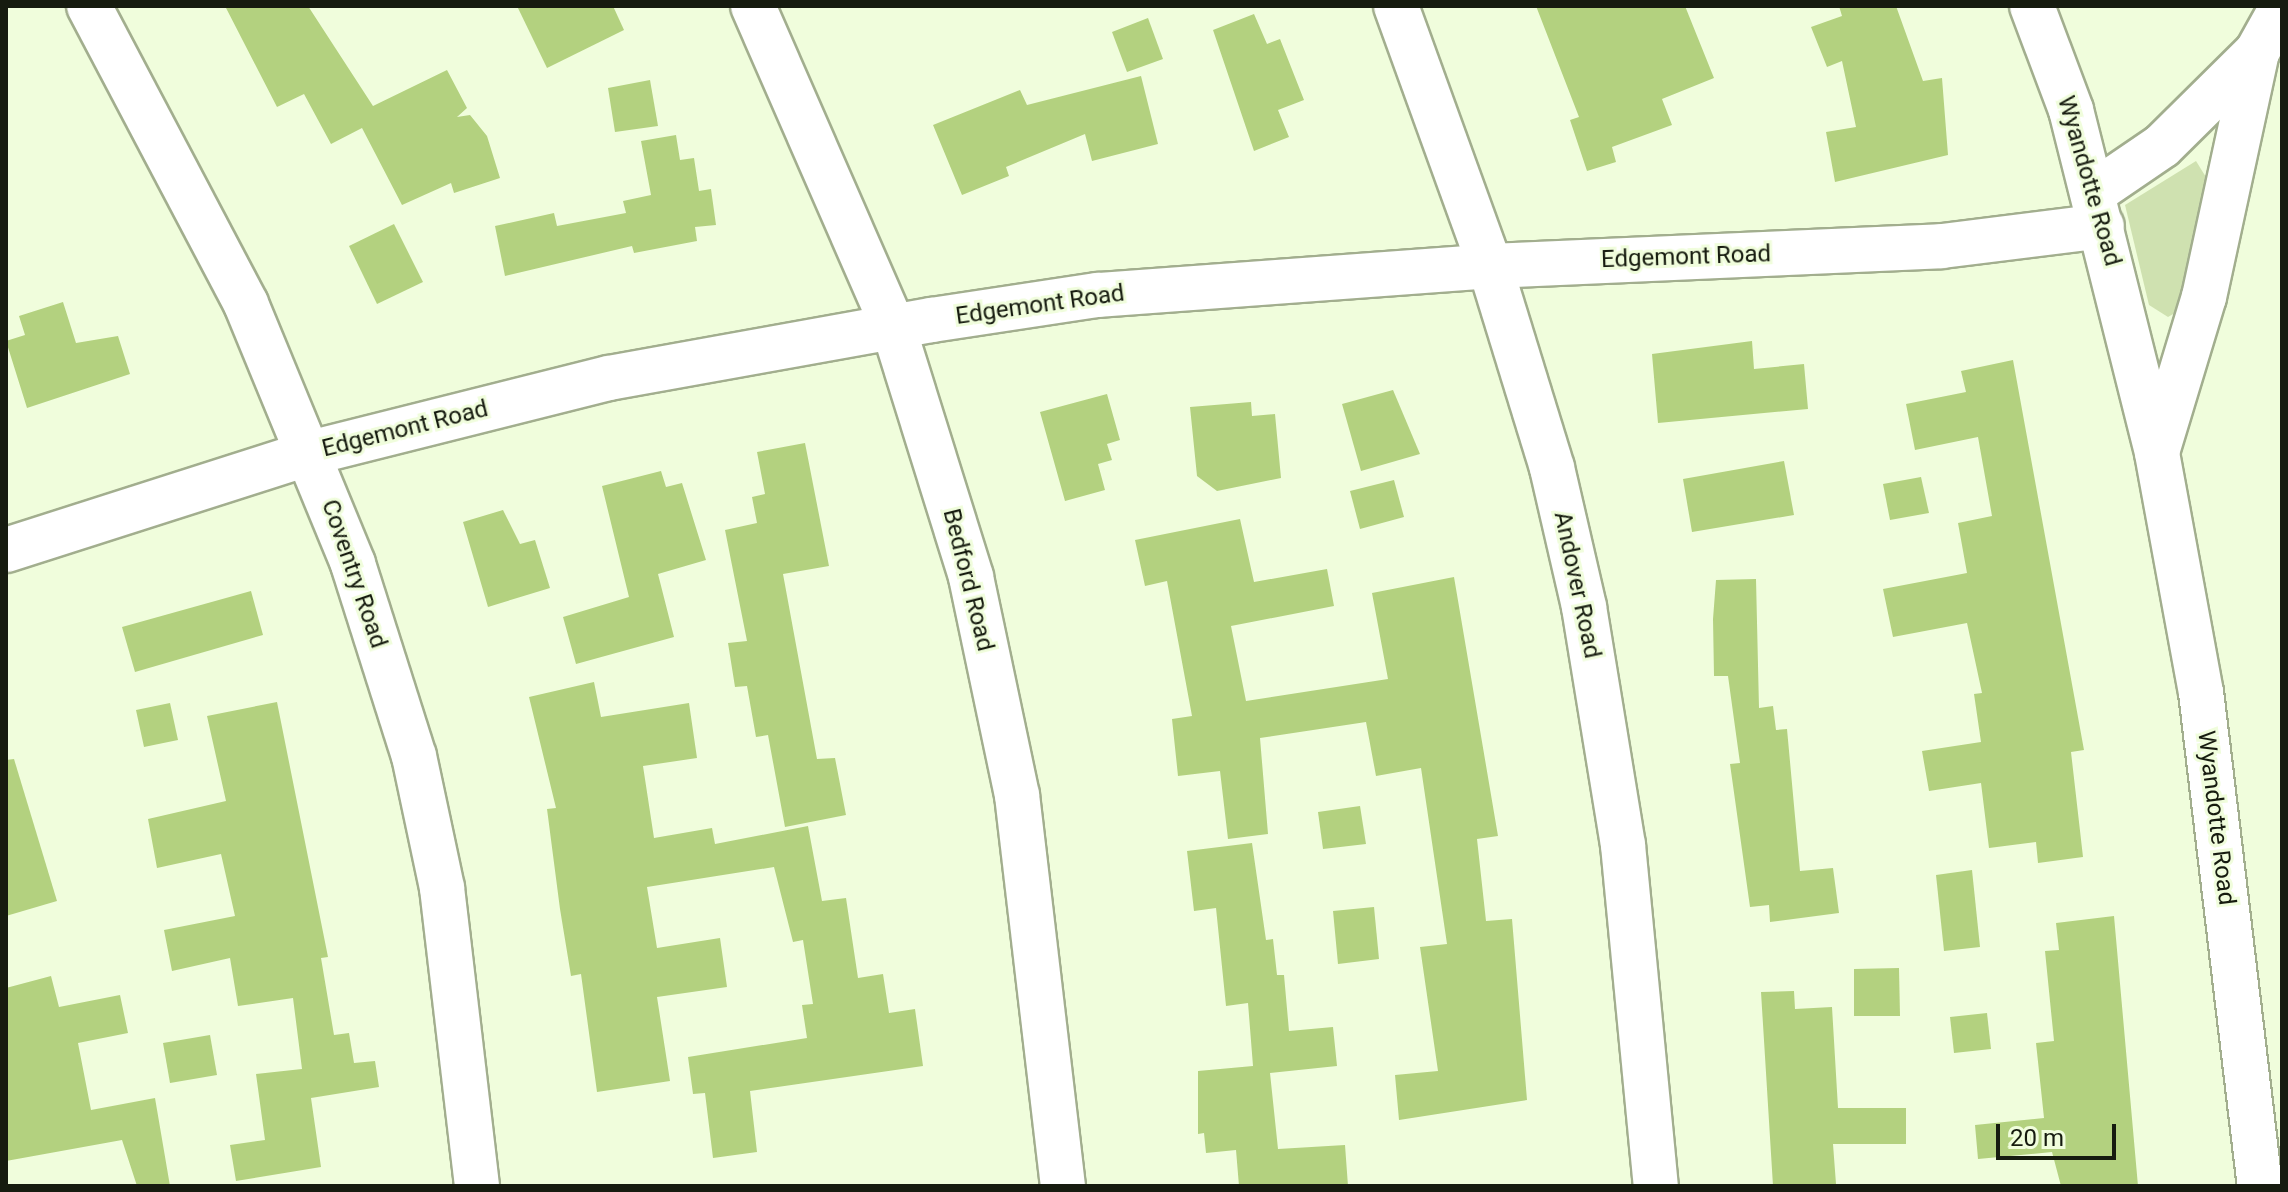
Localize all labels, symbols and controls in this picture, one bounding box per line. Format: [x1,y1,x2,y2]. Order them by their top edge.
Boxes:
street label: Wyandotte Road [2051,93,2127,269]
street label: Edgemont Road [1601,240,1771,274]
street label: Edgemont Road [954,279,1126,331]
street label: Edgemont Road [319,394,491,464]
street label: Coventry Road [315,496,393,652]
street label: Bedford Road [936,506,1000,654]
street label: Andover Road [1547,509,1607,661]
street label: Wyandotte Road [2191,729,2241,907]
scale bar [2000,1108,2120,1158]
text: 20 m [2010,1124,2064,1152]

